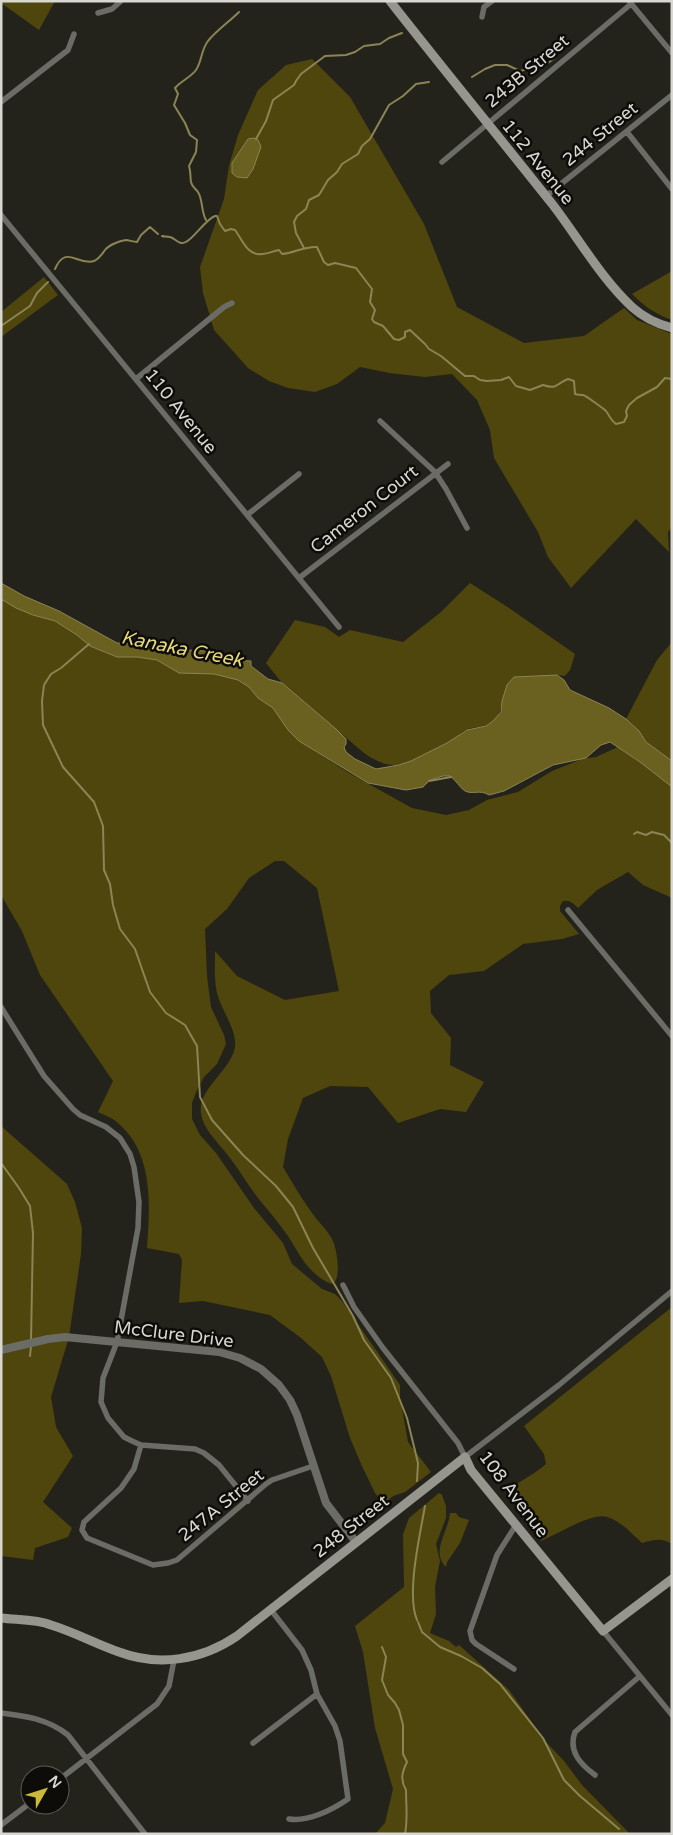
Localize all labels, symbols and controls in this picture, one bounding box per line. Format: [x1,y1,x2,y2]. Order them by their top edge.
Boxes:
street label: 243B Street [481,30,573,112]
street label: 244 Street [558,97,642,171]
street label: 112 Avenue [497,115,579,209]
street label: 110 Avenue [140,364,222,458]
street label: Cameron Court [306,460,422,558]
water label: Kanaka Creek [119,626,246,672]
street label: McClure Drive [113,1316,235,1352]
street label: 108 Avenue [474,1446,554,1542]
street label: 247A Street [174,1464,268,1546]
street label: 248 Street [309,1490,393,1562]
north arrow [20,1765,70,1815]
text: N [45,1772,65,1792]

